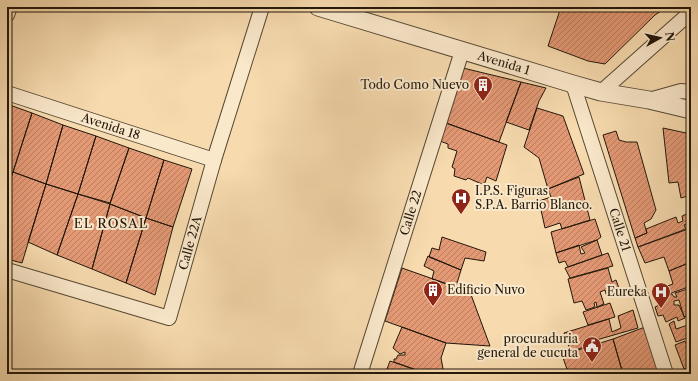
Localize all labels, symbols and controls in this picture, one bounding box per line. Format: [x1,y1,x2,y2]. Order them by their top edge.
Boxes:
north arrow [640,18,680,58]
text: N [662,31,678,43]
street label: Avenida 1 [475,47,532,78]
building icon: Todo Como Nuevo [472,74,494,102]
place label: Todo Como Nuevo [361,77,469,92]
street label: Avenida 18 [79,109,142,143]
place label: I.P.S. Figuras S.P.A. Barrio Blanco. [475,183,592,212]
hospital icon: I.P.S. Figuras S.P.A. Barrio Blanco. [450,187,472,215]
street label: Calle 22 [396,188,425,237]
street label: Calle 21 [606,206,634,253]
street label: Calle 22A [175,213,205,272]
district label: EL ROSAL [74,215,148,231]
building icon: Edificio Nuvo [422,279,444,307]
hospital icon: Eureka [650,281,672,309]
place label: Edificio Nuvo [447,282,525,297]
place label: Eureka [607,284,648,299]
place label: procuraduria general de cucuta [477,331,579,360]
public building icon: procuraduria general de cucuta [581,335,603,363]

